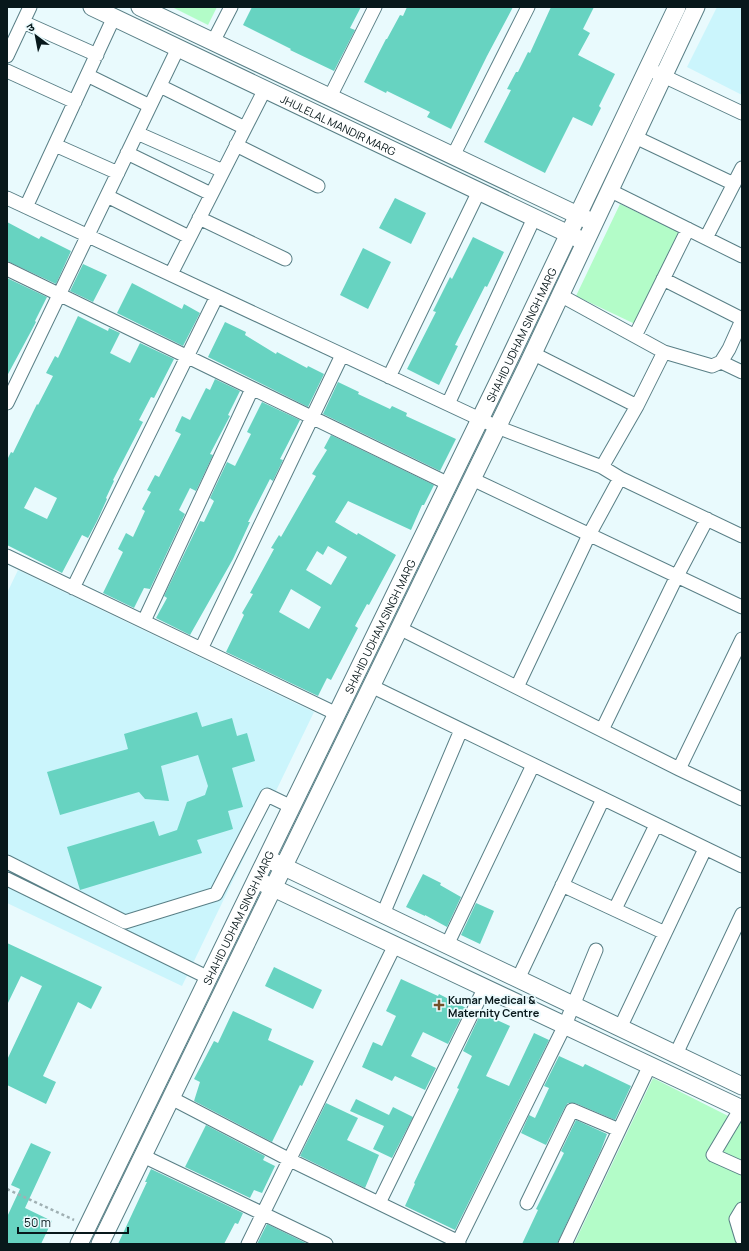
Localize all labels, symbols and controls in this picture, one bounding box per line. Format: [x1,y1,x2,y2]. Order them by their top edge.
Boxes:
north arrow [16,16,56,56]
text: उ [24,19,38,35]
street label: JHULELAL MANDIR MARG [278,91,399,158]
street label: SHAHID UDHAM SINGH MARG [482,265,559,404]
street label: SHAHID UDHAM SINGH MARG [340,556,419,696]
street label: SHAHID UDHAM SINGH MARG [199,848,277,987]
place label: Kumar Medical & Maternity Centre [448,992,540,1020]
marker: Kumar Medical & Maternity Centre [433,999,445,1011]
scale bar [18,1209,128,1235]
text: 50 m [24,1214,51,1231]

